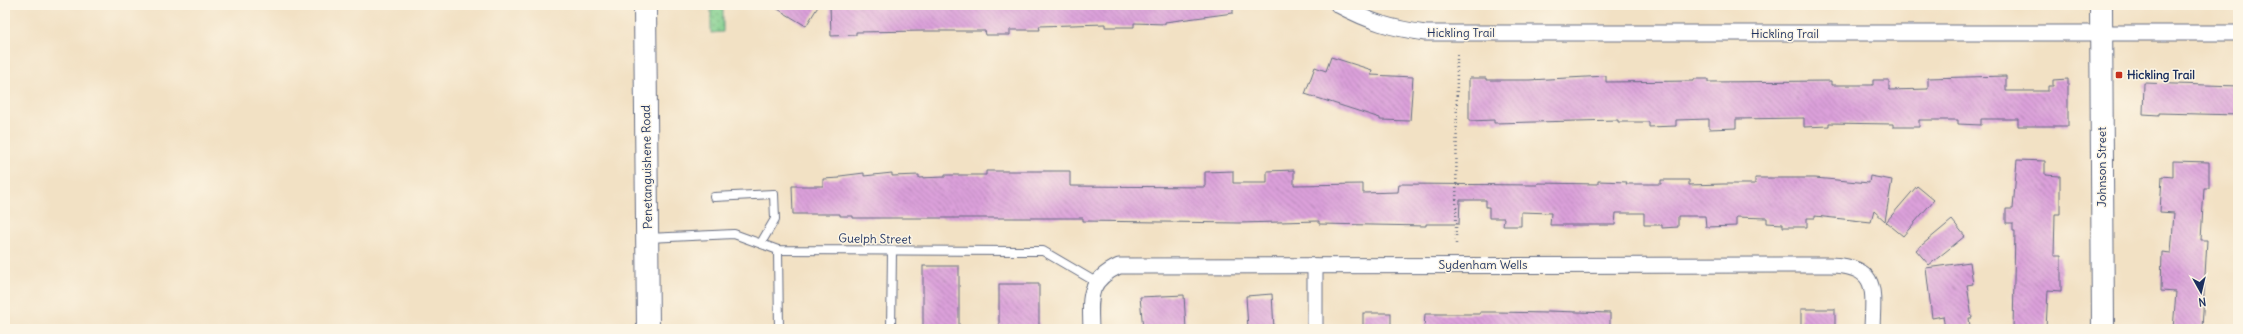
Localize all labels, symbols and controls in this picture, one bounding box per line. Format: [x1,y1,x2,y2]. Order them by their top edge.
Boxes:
street label: Hickling Trail [1427,25,1495,40]
street label: Hickling Trail [1751,26,1819,41]
place label: Hickling Trail [2127,67,2195,83]
marker: Hickling Trail [2114,70,2124,80]
street label: Penetanguishene Road [638,105,655,229]
street label: Johnson Street [2094,127,2109,207]
street label: Guelph Street [838,230,912,247]
street label: Sydenham Wells [1439,257,1527,272]
north arrow [2181,272,2221,312]
text: N [2198,294,2207,309]

